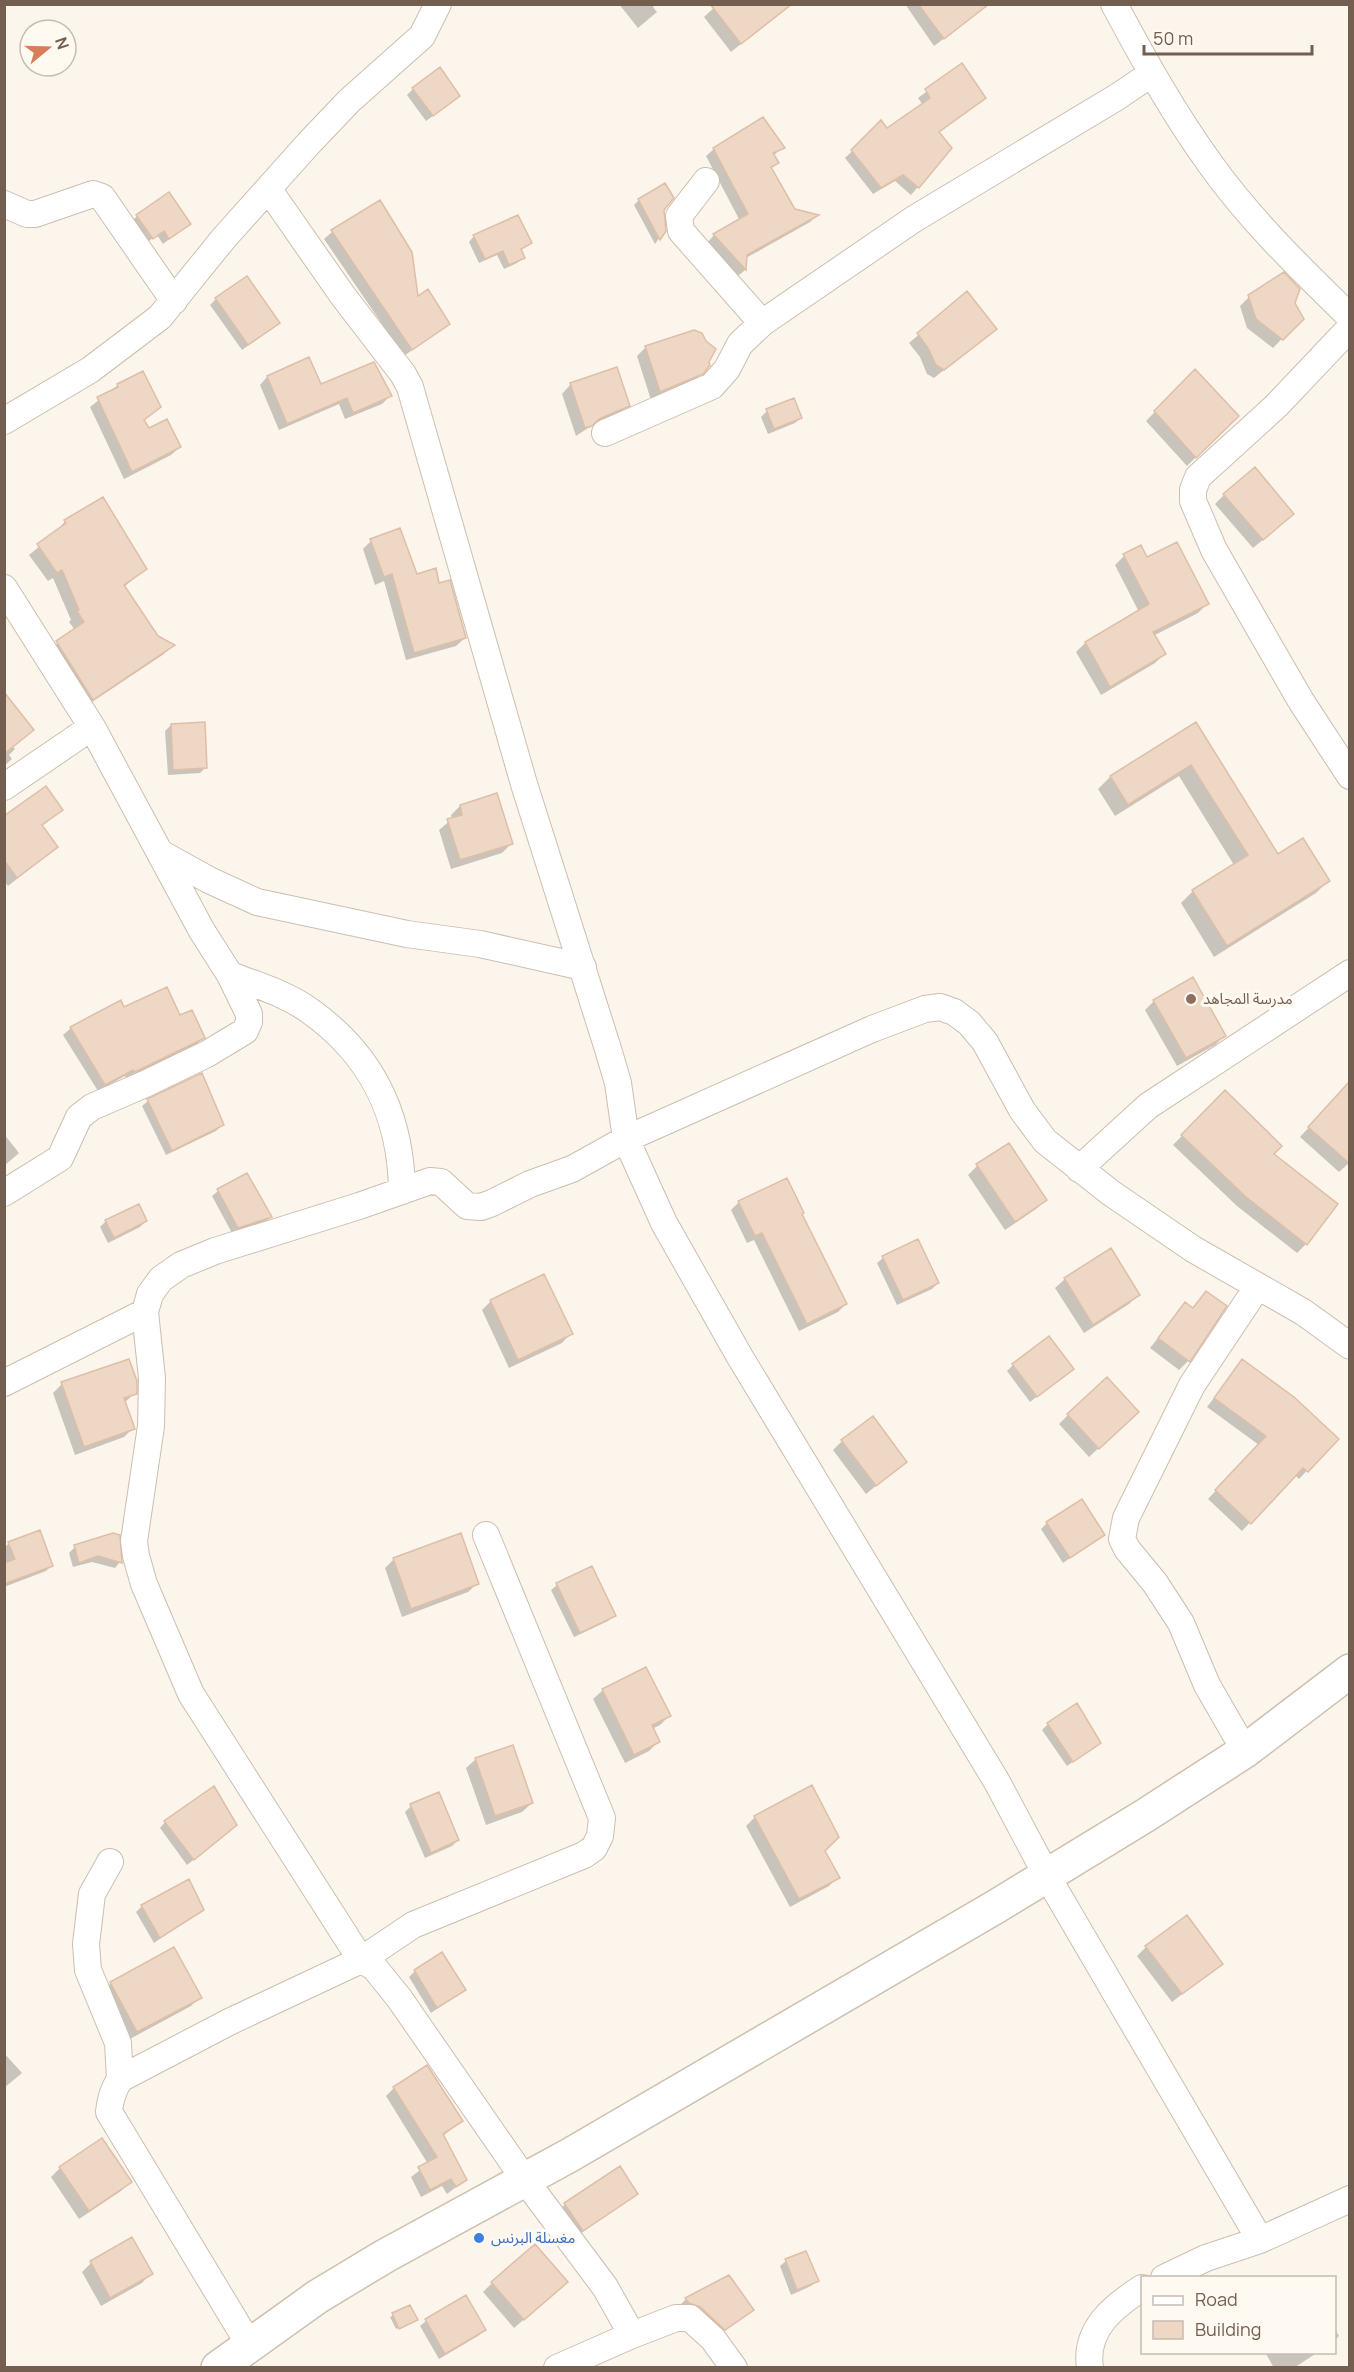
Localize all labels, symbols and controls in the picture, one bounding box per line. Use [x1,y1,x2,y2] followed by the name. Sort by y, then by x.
[18,18,78,78] north arrow
[1144,18,1312,56] scale bar
[1153,26,1193,50] text: 50 m
[50,34,74,52] text: N
[1203,988,1293,1009] place label: مدرسة المجاهد
[1184,992,1198,1006] marker: مدرسة المجاهد
[491,2227,575,2248] place label: مغسلة البرنس
[472,2231,486,2245] marker: مغسلة البرنس
[1141,2276,1336,2354] legend
[1195,2287,1238,2311] text: Road
[1195,2317,1261,2341] text: Building

